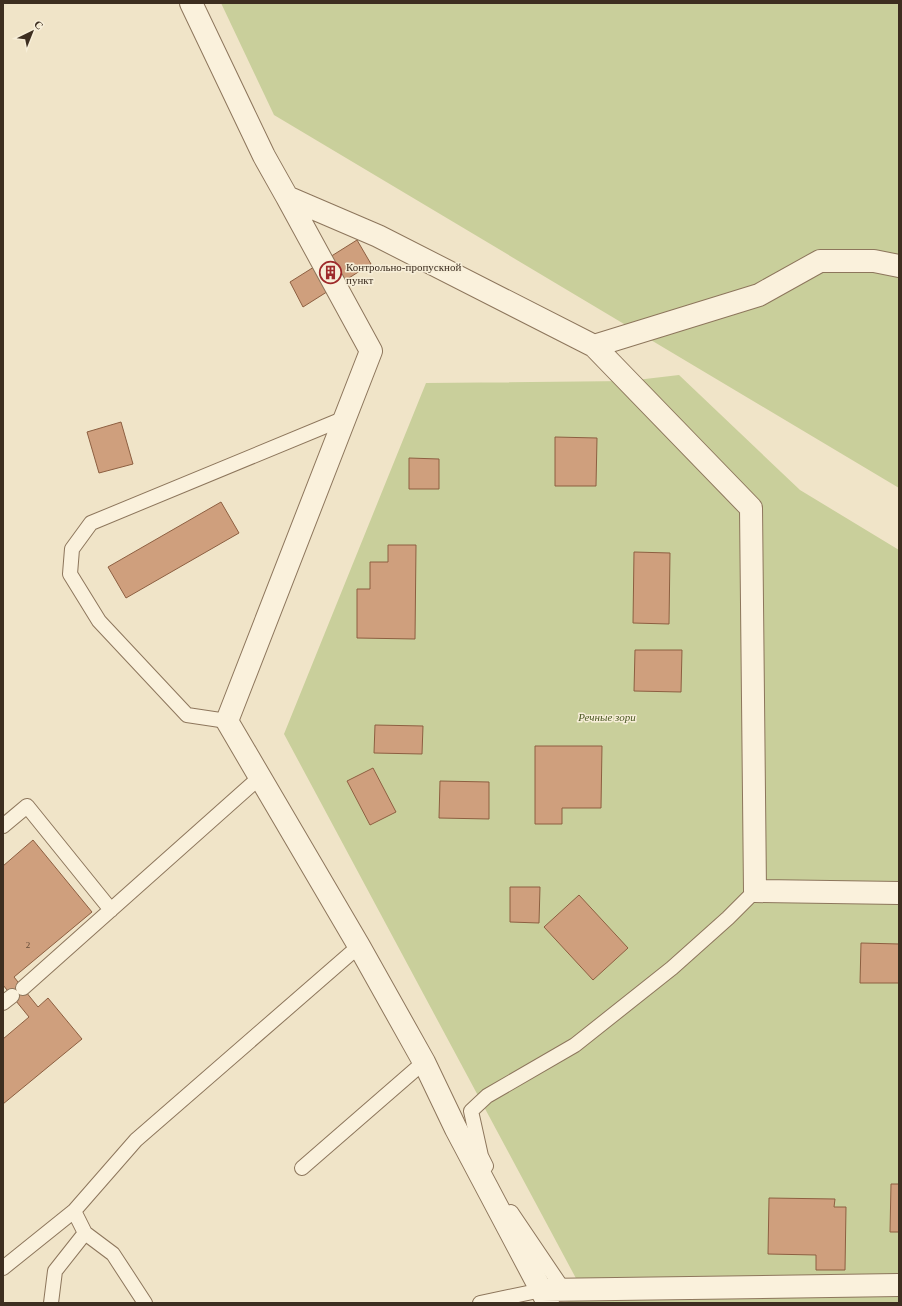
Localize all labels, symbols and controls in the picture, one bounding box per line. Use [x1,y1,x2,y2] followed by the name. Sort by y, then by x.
[12,12,52,52] north arrow
[32,18,46,32] text: С
[317,260,343,286] building icon: Контрольно-пропускной пункт
[346,261,461,286] place label: Контрольно-пропускной пункт
[577,711,636,723] park label: Речные зори
[26,940,30,950] house number: 2

